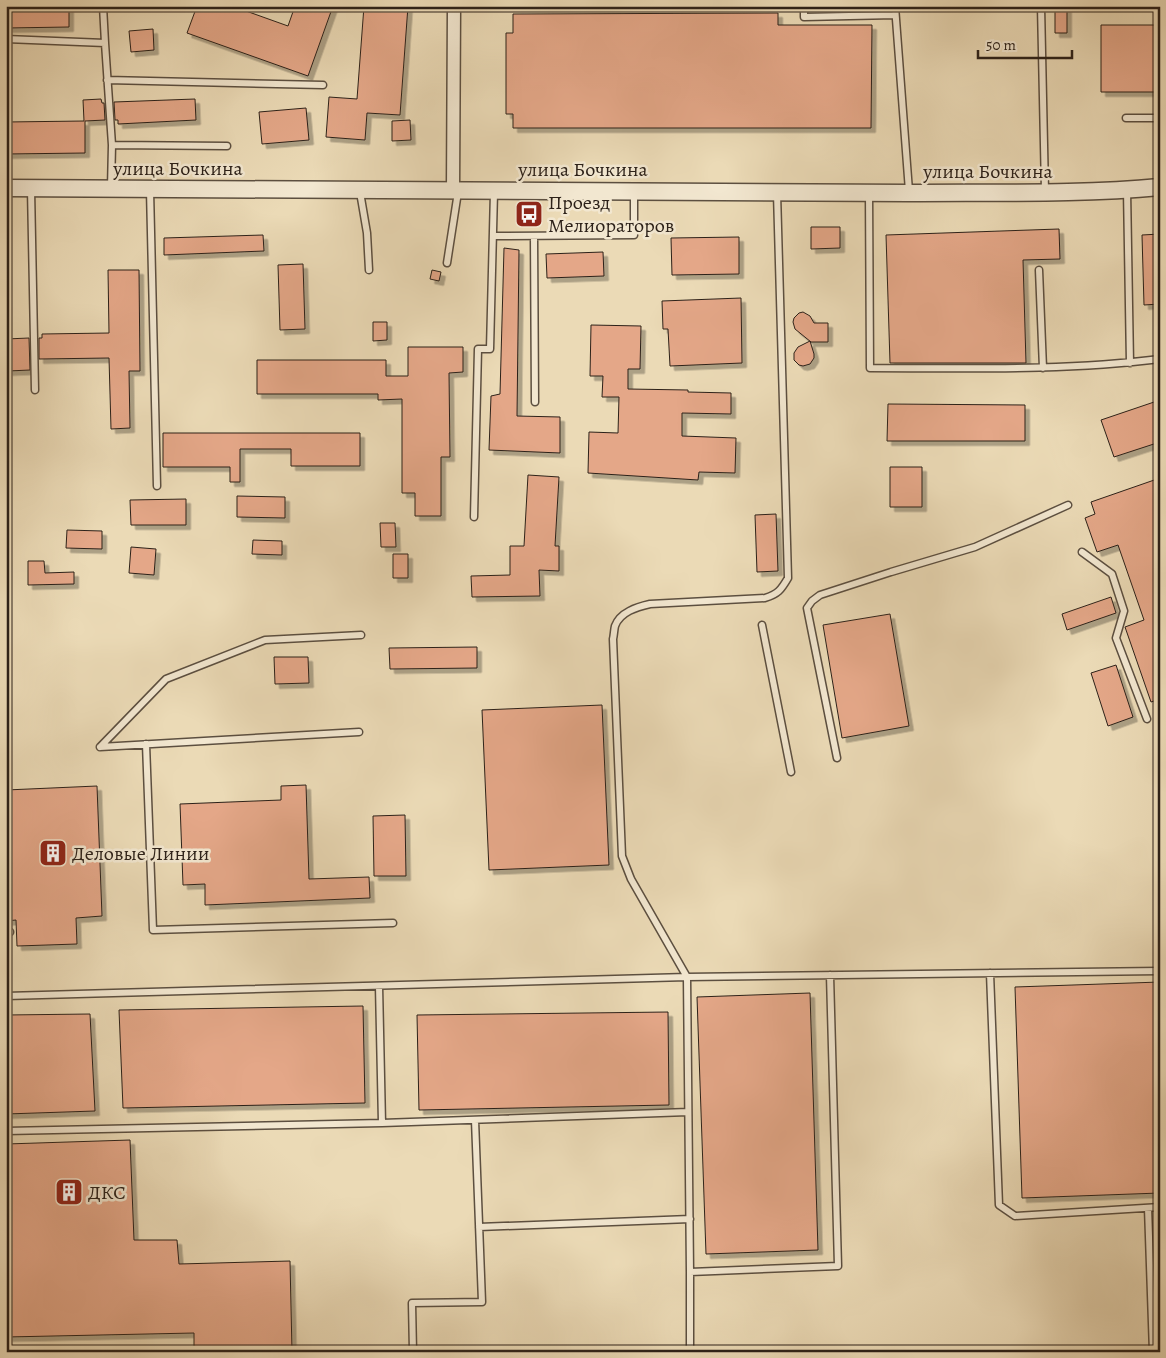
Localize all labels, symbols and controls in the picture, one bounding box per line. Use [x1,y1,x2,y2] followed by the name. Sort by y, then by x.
[978,28,1072,60] scale bar
[986,35,1016,55] text: 50 m
[112,155,244,182] street label: улица Бочкина
[517,156,649,183] street label: улица Бочкина
[922,158,1054,185] street label: улица Бочкина
[548,189,674,239] place label: Проезд Мелиораторов
[514,199,544,229] bus stop icon: Проезд Мелиораторов
[38,838,68,868] building icon: Деловые Линии
[72,840,210,867] place label: Деловые Линии
[54,1177,84,1207] building icon: ДКС
[88,1179,126,1206] place label: ДКС

